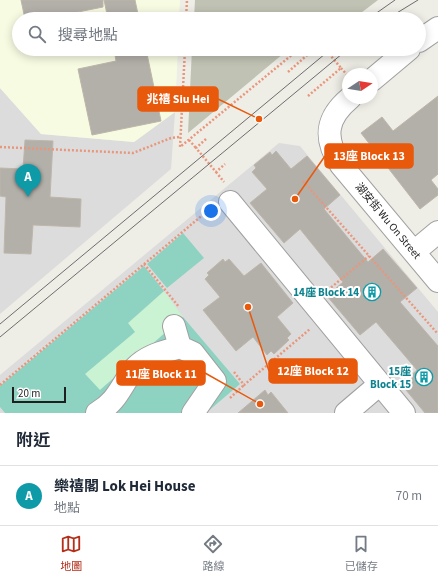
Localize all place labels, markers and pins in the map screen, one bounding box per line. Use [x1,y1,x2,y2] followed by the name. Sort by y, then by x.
[138,87,218,111] callout: 兆禧 Siu Hei
[325,144,413,168] callout: 13座 Block 13
[15,164,41,197] pin: A
[362,282,382,302] building icon: 14座 Block 14
[293,285,359,300] place label: 14座 Block 14
[269,359,357,383] callout: 12座 Block 12
[117,361,205,385] callout: 11座 Block 11
[370,364,411,392] place label: 15座 Block 15
[414,367,434,387] building icon: 15座 Block 15

